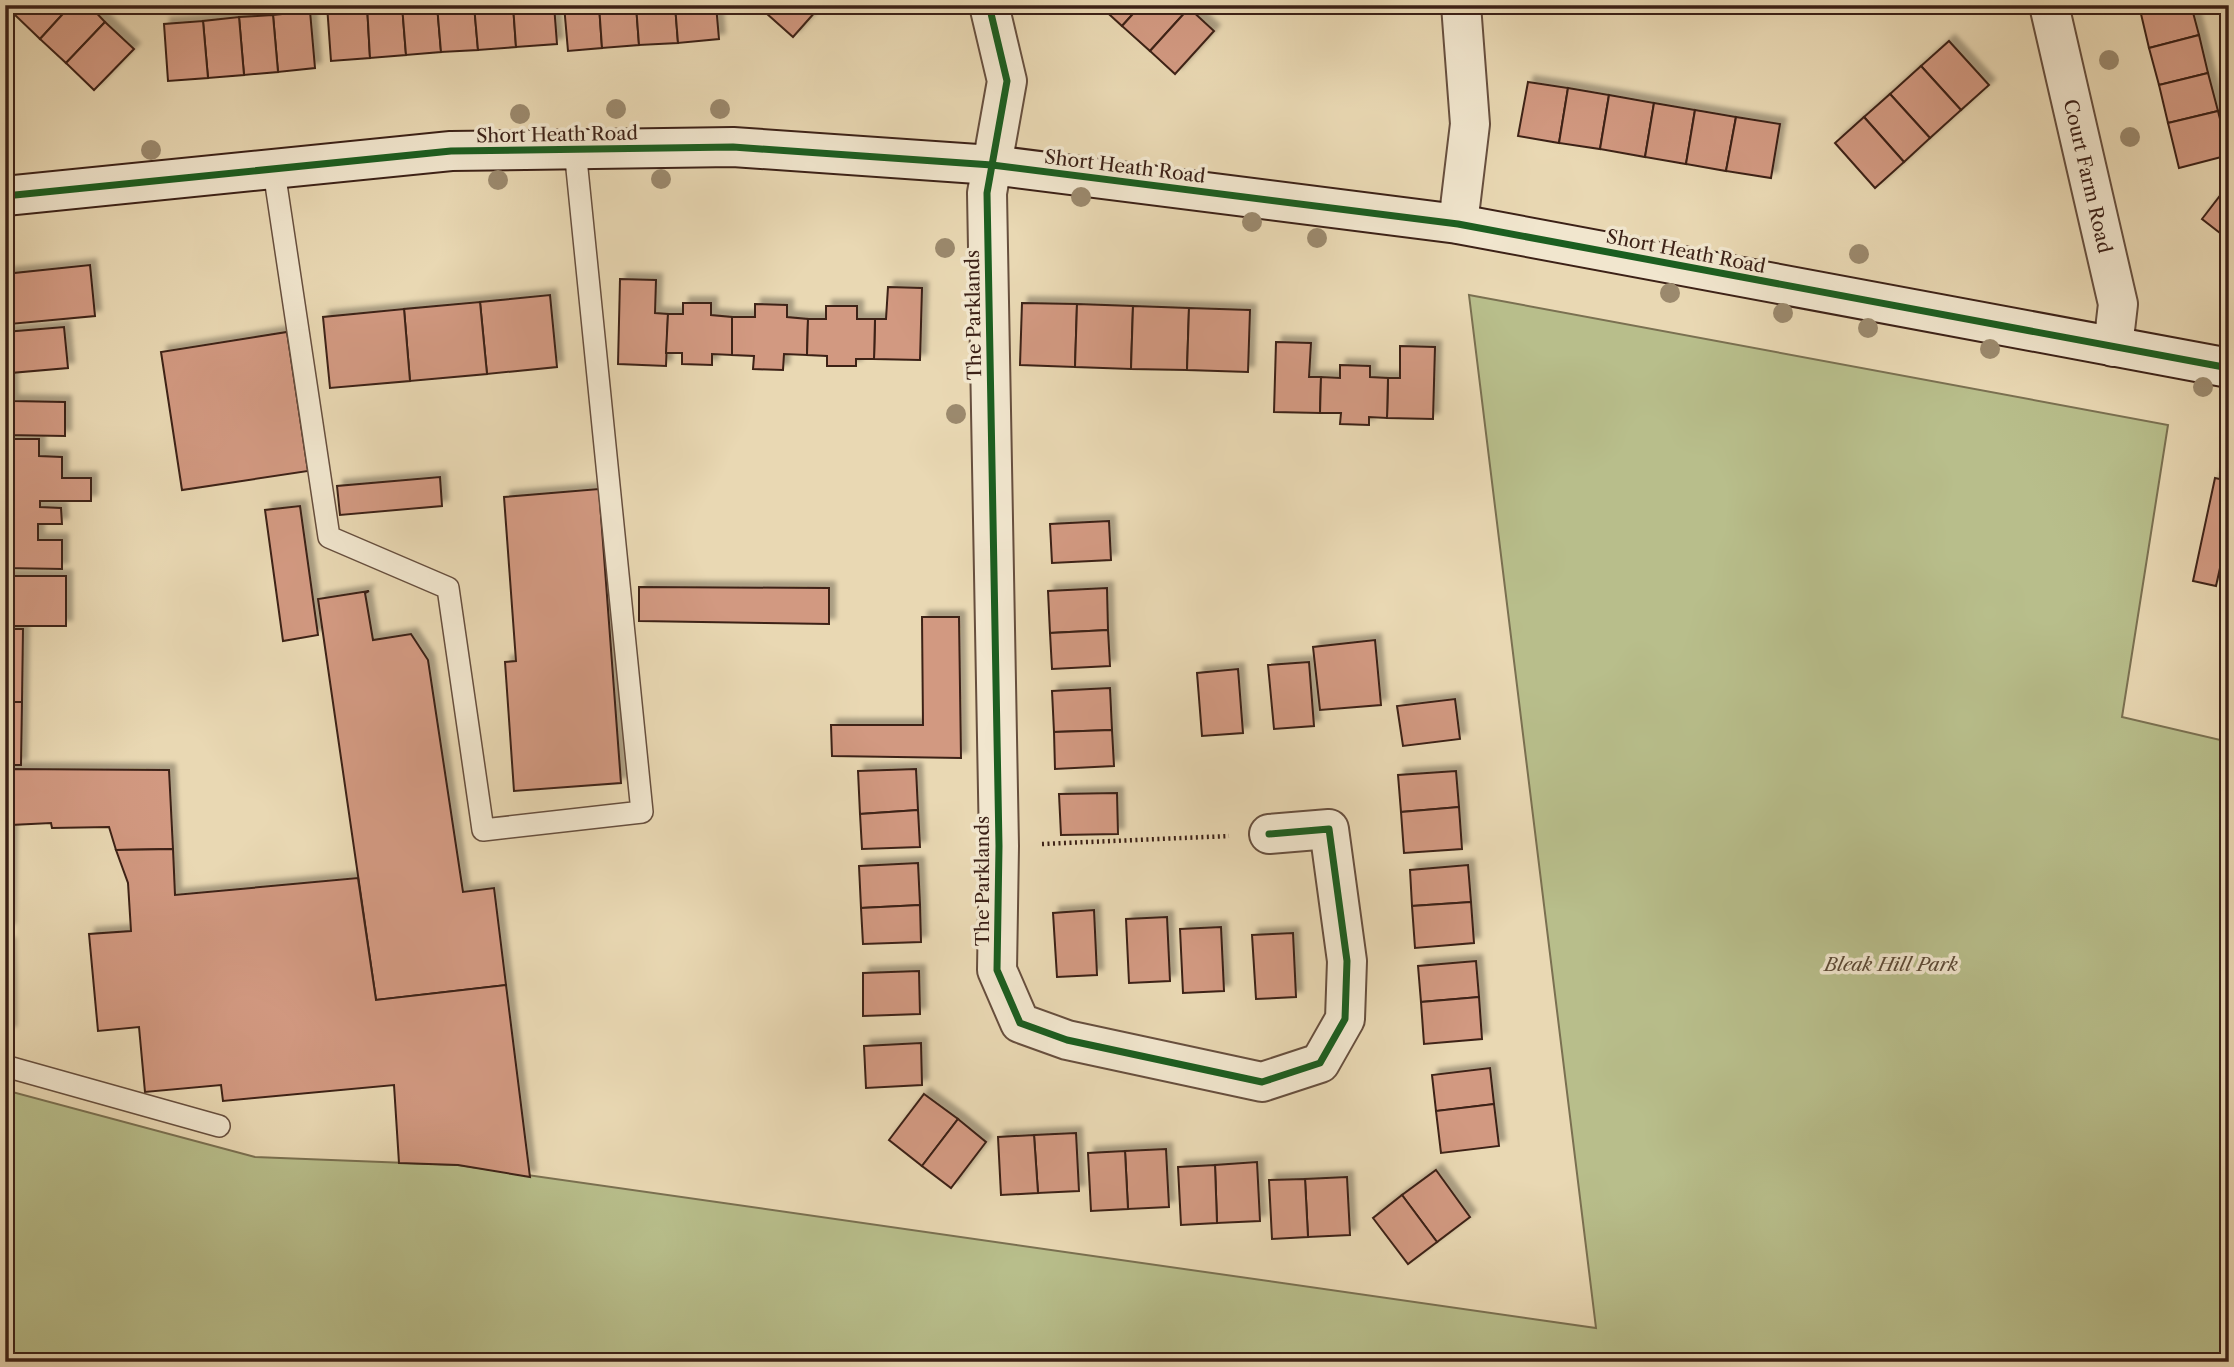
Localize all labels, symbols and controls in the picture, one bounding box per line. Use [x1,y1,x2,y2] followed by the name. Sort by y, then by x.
[2059,97,2116,256] street label: Court Farm Road
[476,122,639,147] street label: Short Heath Road
[1043,145,1207,188] street label: Short Heath Road
[1604,225,1768,278] street label: Short Heath Road
[961,250,986,380] street label: The Parklands
[971,816,994,946] street label: The Parklands
[1822,953,1958,976] park label: Bleak Hill Park

